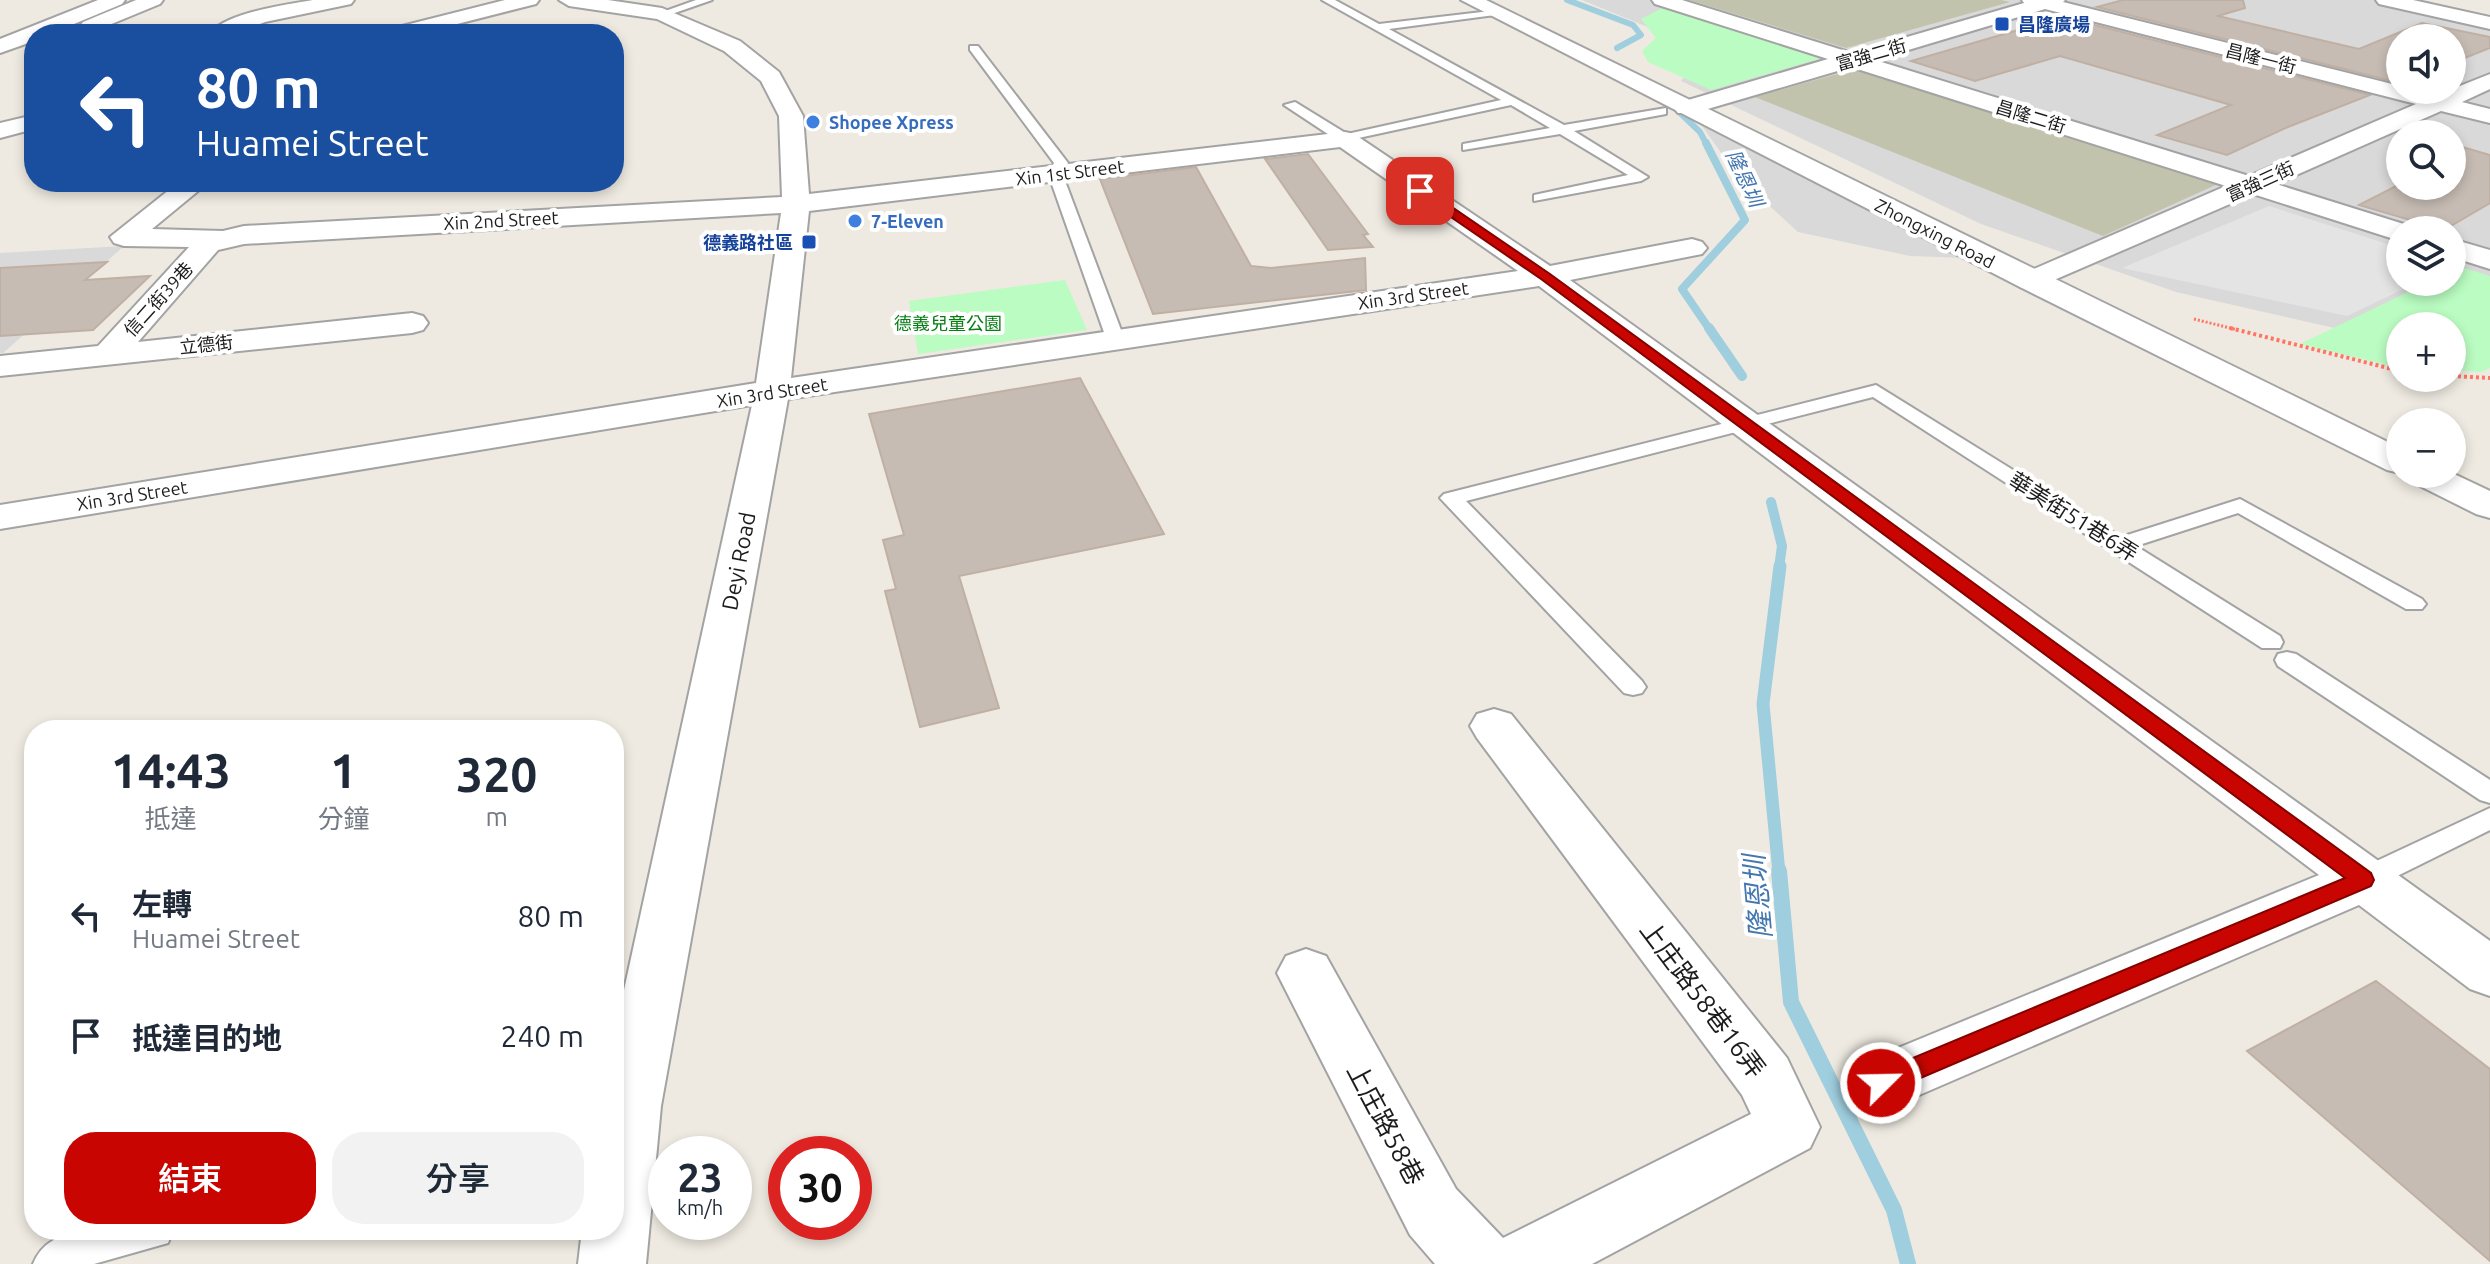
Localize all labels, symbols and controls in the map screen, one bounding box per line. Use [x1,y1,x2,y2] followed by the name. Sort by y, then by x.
[2018,14,2090,34] place label: 昌隆廣場
[1993,15,2011,33] marker: 昌隆廣場
[2386,24,2466,488] map controls
[2386,24,2466,104] button: sound
[1834,34,1908,74] street label: 富強二街
[2224,40,2298,76] street label: 昌隆一街
[64,56,168,160] icon: left
[196,56,321,119] text: 80 m
[1994,96,2068,136] street label: 昌隆二街
[829,112,954,132] place label: Shopee Xpress
[804,113,822,131] marker: Shopee Xpress
[2386,120,2466,200] button: search
[196,122,429,163] text: Huamei Street
[1722,146,1769,213] water label: 隆恩圳
[1015,155,1125,189] street label: Xin 1st Street
[1386,157,1454,225] pin
[2223,157,2297,205] street label: 富強三街
[1398,169,1442,213] icon: arrive
[1872,194,1998,272] street label: Zhongxing Road
[443,207,559,233] street label: Xin 2nd Street
[871,211,944,231] place label: 7-Eleven
[846,212,864,230] marker: 7-Eleven
[2386,216,2466,296] button: layers
[703,232,793,252] place label: 德義路社區
[800,233,818,251] marker: 德義路社區
[120,258,196,340] street label: 信二街39巷
[1356,277,1470,313] street label: Xin 3rd Street
[2386,312,2466,392] button: +
[894,313,1002,333] park label: 德義兒童公園
[178,331,234,357] street label: 立德街
[715,373,829,411] street label: Xin 3rd Street
[2386,408,2466,488] button: −
[2005,466,2143,566] street label: 華美街51巷6弄
[75,476,189,514] street label: Xin 3rd Street
[716,510,760,612] street label: Deyi Road
[111,743,231,797] text: 14:43
[330,743,357,797] text: 1
[456,747,537,801] text: 320
[485,802,508,831] text: m
[145,804,197,833] text: 抵達
[317,804,369,833] text: 分鐘
[1738,850,1776,940] water label: 隆恩圳
[132,887,192,921] text: 左轉
[64,894,108,938] icon: left
[517,899,584,933] text: 80 m
[1635,915,1771,1083] street label: 上庄路58巷16弄
[132,924,300,953] text: Huamei Street
[64,1014,108,1058] icon: arrive
[500,1019,584,1053] text: 240 m
[132,1021,282,1055] text: 抵達目的地
[1839,1041,1923,1125] position arrow
[1342,1058,1430,1190] street label: 上庄路58巷
[64,1132,316,1224] button: 結束
[332,1132,584,1224] button: 分享
[768,1136,872,1240] speed limit sign: 30
[677,1155,723,1200] text: 23
[677,1196,723,1219] text: km/h

